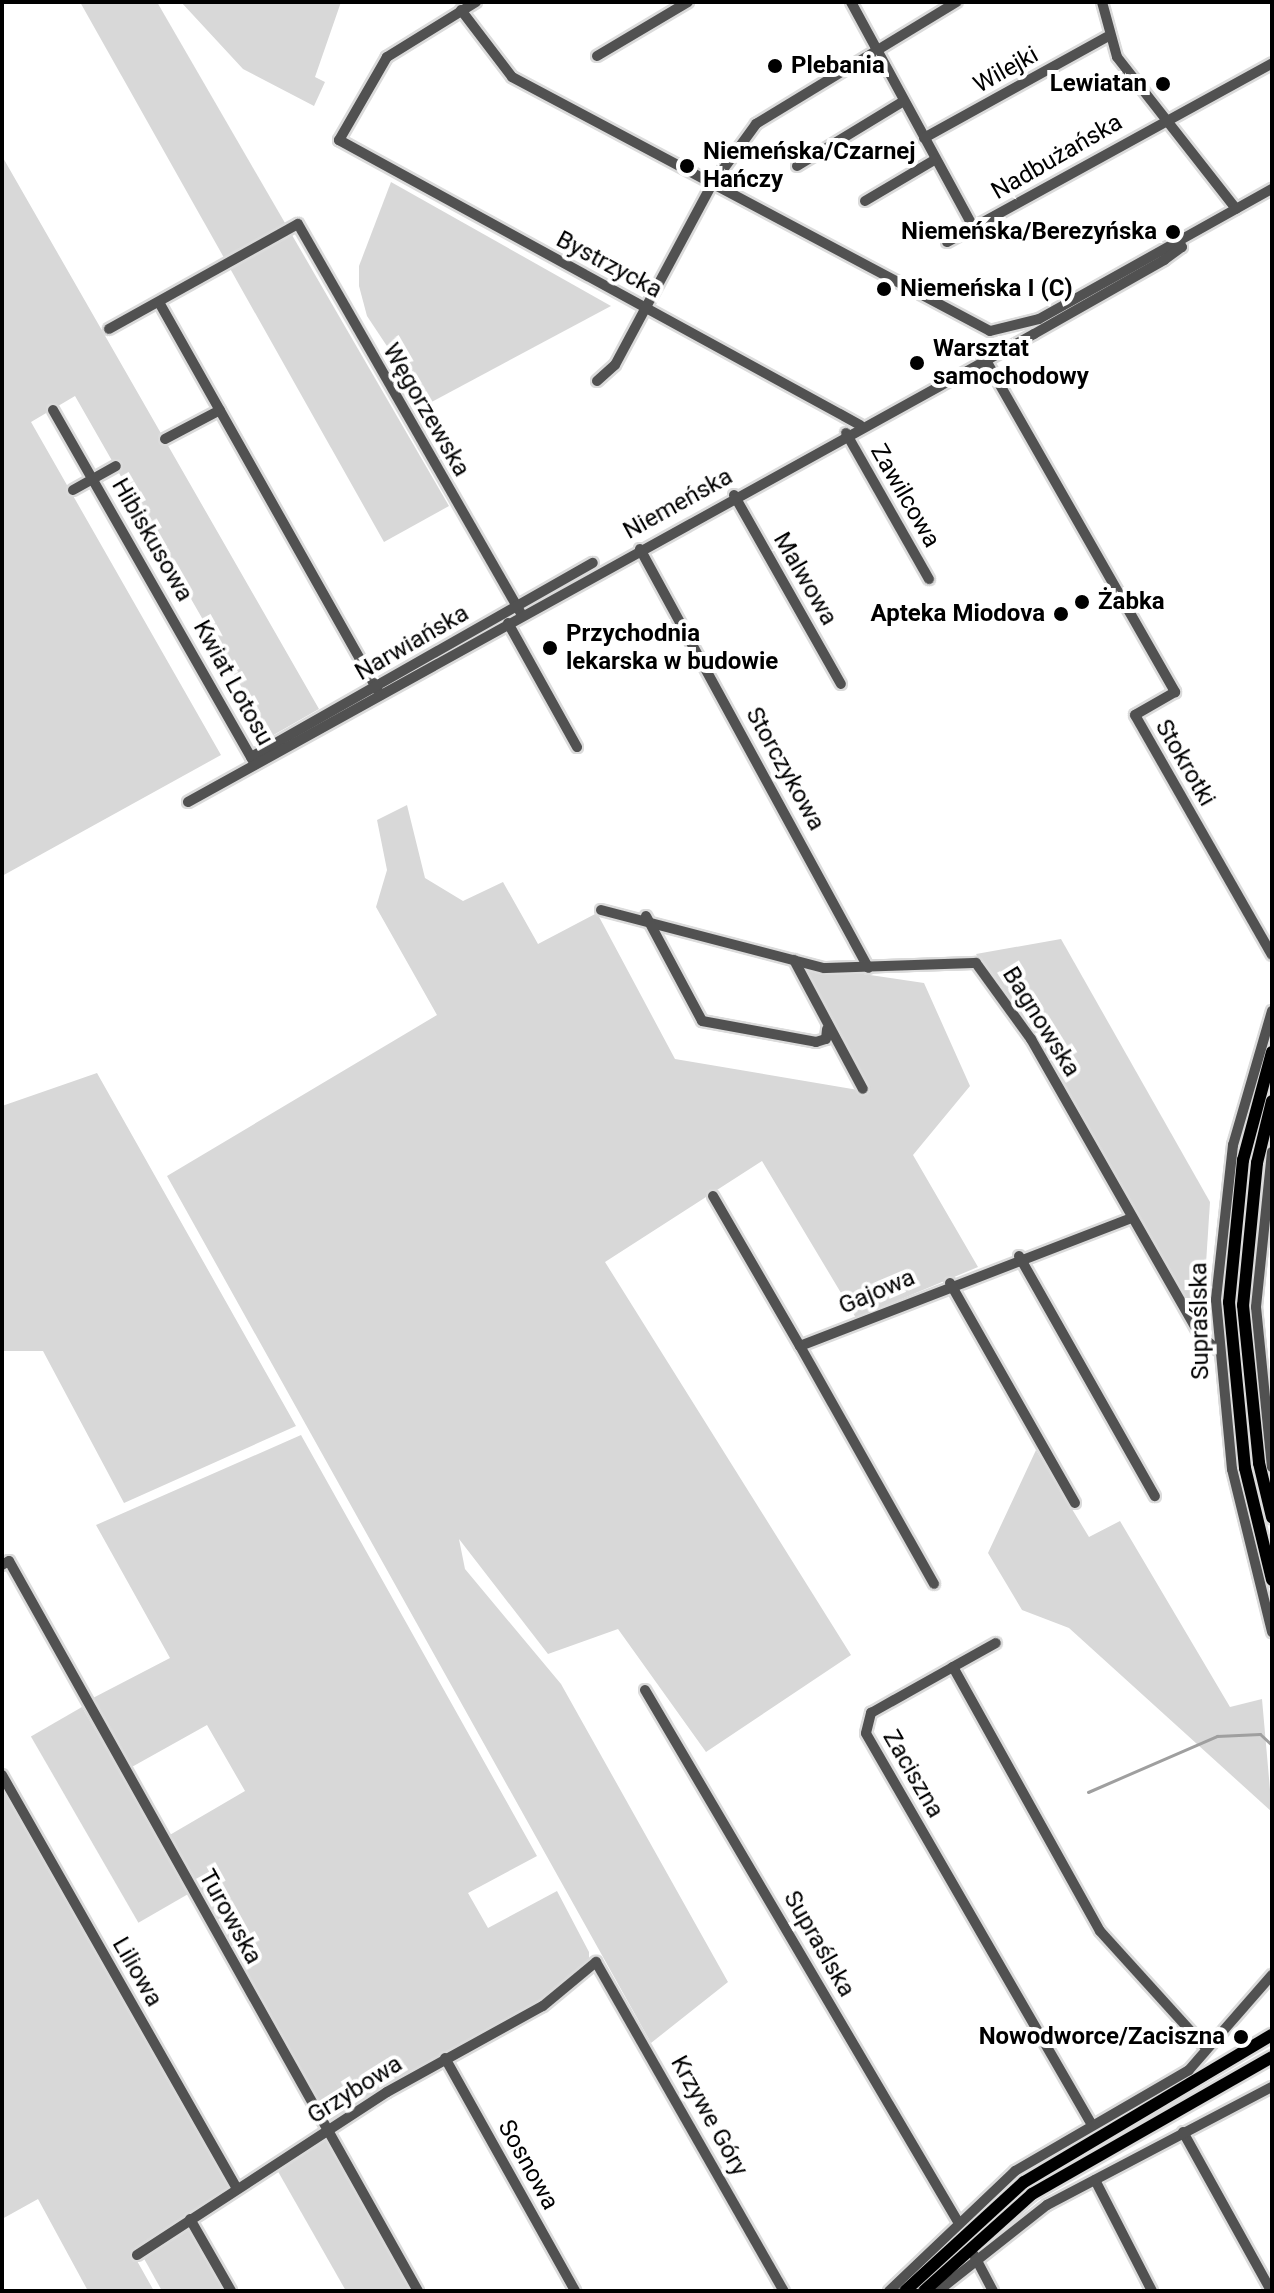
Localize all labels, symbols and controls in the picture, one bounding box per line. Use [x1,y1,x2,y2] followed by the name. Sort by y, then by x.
[969,41,1043,99] street label: Wilejki
[791,52,885,80] place label: Plebania
[766,57,784,75] marker: Plebania
[1050,70,1147,98] place label: Lewiatan
[1154,75,1172,93] marker: Lewiatan
[986,108,1128,206] street label: Nadbużańska
[703,138,916,194] place label: Niemeńska/Czarnej Hańczy
[678,157,696,175] marker: Niemeńska/Czarnej Hańczy
[901,218,1157,246] place label: Niemeńska/Berezyńska
[1164,223,1182,241] marker: Niemeńska/Berezyńska
[551,225,667,305] street label: Bystrzycka
[900,275,1073,303] place label: Niemeńska I (C)
[875,280,893,298] marker: Niemeńska I (C)
[933,335,1089,391] place label: Warsztat samochodowy
[376,338,476,482] street label: Węgorzewska
[908,354,926,372] marker: Warsztat samochodowy
[864,439,946,553] street label: Zawilcowa
[618,462,738,546] street label: Niemeńska
[105,473,199,607] street label: Hibiskusowa
[767,527,843,631] street label: Malwowa
[1098,588,1165,616] place label: Żabka
[1073,593,1091,611] marker: Żabka
[350,599,474,687] street label: Narwiańska
[870,600,1045,628] place label: Apteka Miodova
[1052,605,1070,623] marker: Apteka Miodova
[187,615,279,751] street label: Kwiat Lotosu
[566,620,778,676] place label: Przychodnia lekarska w budowie
[541,639,559,657] marker: Przychodnia lekarska w budowie
[739,702,831,836] street label: Storczykowa
[1149,715,1221,811] street label: Stokrotki
[996,962,1086,1082] street label: Bagnowska
[1185,1262,1215,1380] street label: Supraślska
[835,1263,919,1321] street label: Gajowa
[876,1725,950,1823] street label: Zaciszna
[192,1865,268,1969] street label: Turowska
[777,1886,861,2002] street label: Supraślska
[106,1932,168,2012] street label: Liliowa
[979,2023,1225,2051] place label: Nowodworce/Zaciszna
[1232,2028,1250,2046] marker: Nowodworce/Zaciszna
[302,2050,408,2130] street label: Grzybowa
[664,2051,754,2181] street label: Krzywe Góry
[492,2115,564,2215] street label: Sosnowa

